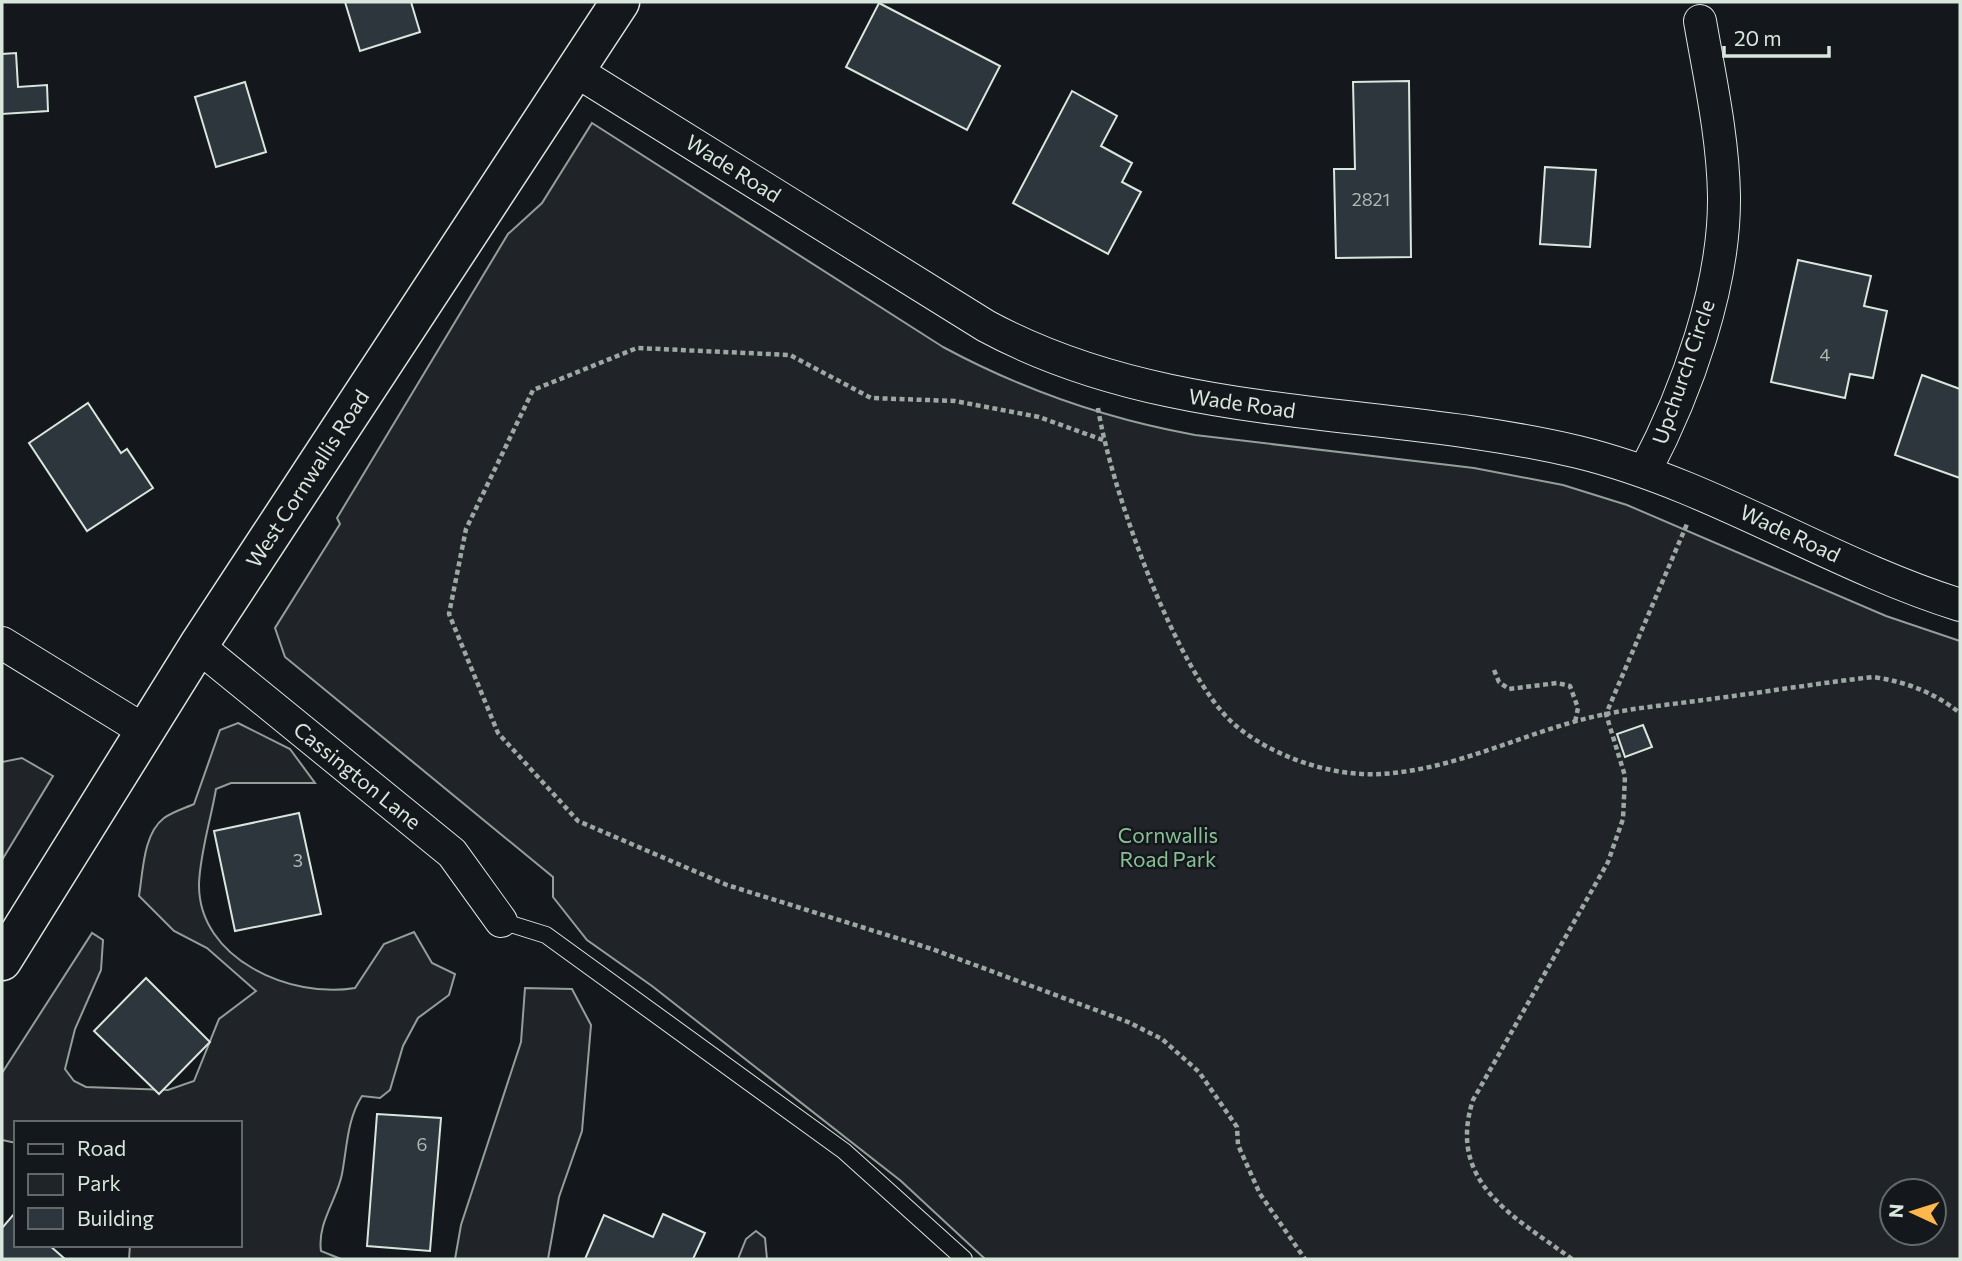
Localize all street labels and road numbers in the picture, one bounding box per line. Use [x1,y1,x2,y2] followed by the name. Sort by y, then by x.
[682,129,786,207] street label: Wade Road
[1646,296,1719,447] street label: Upchurch Circle
[1187,383,1297,422] street label: Wade Road
[240,385,373,572] street label: West Cornwallis Road
[1737,499,1845,567] street label: Wade Road
[289,716,427,834] street label: Cassington Lane

